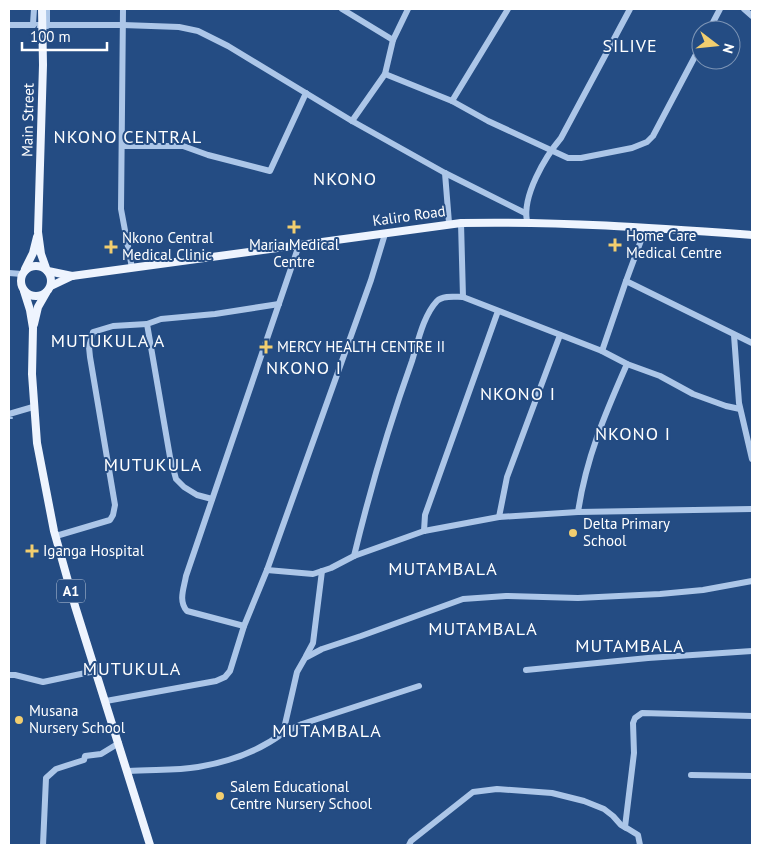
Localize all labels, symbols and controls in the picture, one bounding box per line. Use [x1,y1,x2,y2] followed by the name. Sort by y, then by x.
[22,20,108,52] scale bar
[691,20,741,70] north arrow
[30,27,71,46] text: 100 m
[602,34,658,57] district label: SILIVE
[719,42,738,55] text: N
[17,83,38,157] street label: Main Street
[54,125,202,148] district label: NKONO CENTRAL
[313,167,377,190] district label: NKONO
[371,201,447,230] street label: Kaliro Road
[287,220,301,234] marker: Maria Medical Centre
[626,226,722,262] place label: Home Care Medical Centre
[122,228,214,264] place label: Nkono Central Medical Clinic
[249,235,340,271] place label: Maria Medical Centre
[608,238,622,252] marker: Home Care Medical Centre
[104,240,118,254] marker: Nkono Central Medical Clinic
[51,329,165,352] district label: MUTUKULA A
[277,337,445,356] place label: MERCY HEALTH CENTRE II
[259,340,273,354] marker: MERCY HEALTH CENTRE II
[266,356,342,379] district label: NKONO I
[480,382,556,405] district label: NKONO I
[595,422,671,445] district label: NKONO I
[104,453,202,476] district label: MUTUKULA
[583,514,670,550] place label: Delta Primary School
[567,527,579,539] marker: Delta Primary School
[43,541,145,560] place label: Iganga Hospital
[25,544,39,558] marker: Iganga Hospital
[388,557,498,580] district label: MUTAMBALA
[57,580,85,602] road number: A1
[428,617,538,640] district label: MUTAMBALA
[575,634,685,657] district label: MUTAMBALA
[83,657,181,680] district label: MUTUKULA
[29,701,126,737] place label: Musana Nursery School
[13,714,25,726] marker: Musana Nursery School
[272,719,382,742] district label: MUTAMBALA
[230,777,372,813] place label: Salem Educational Centre Nursery School
[214,790,226,802] marker: Salem Educational Centre Nursery School

